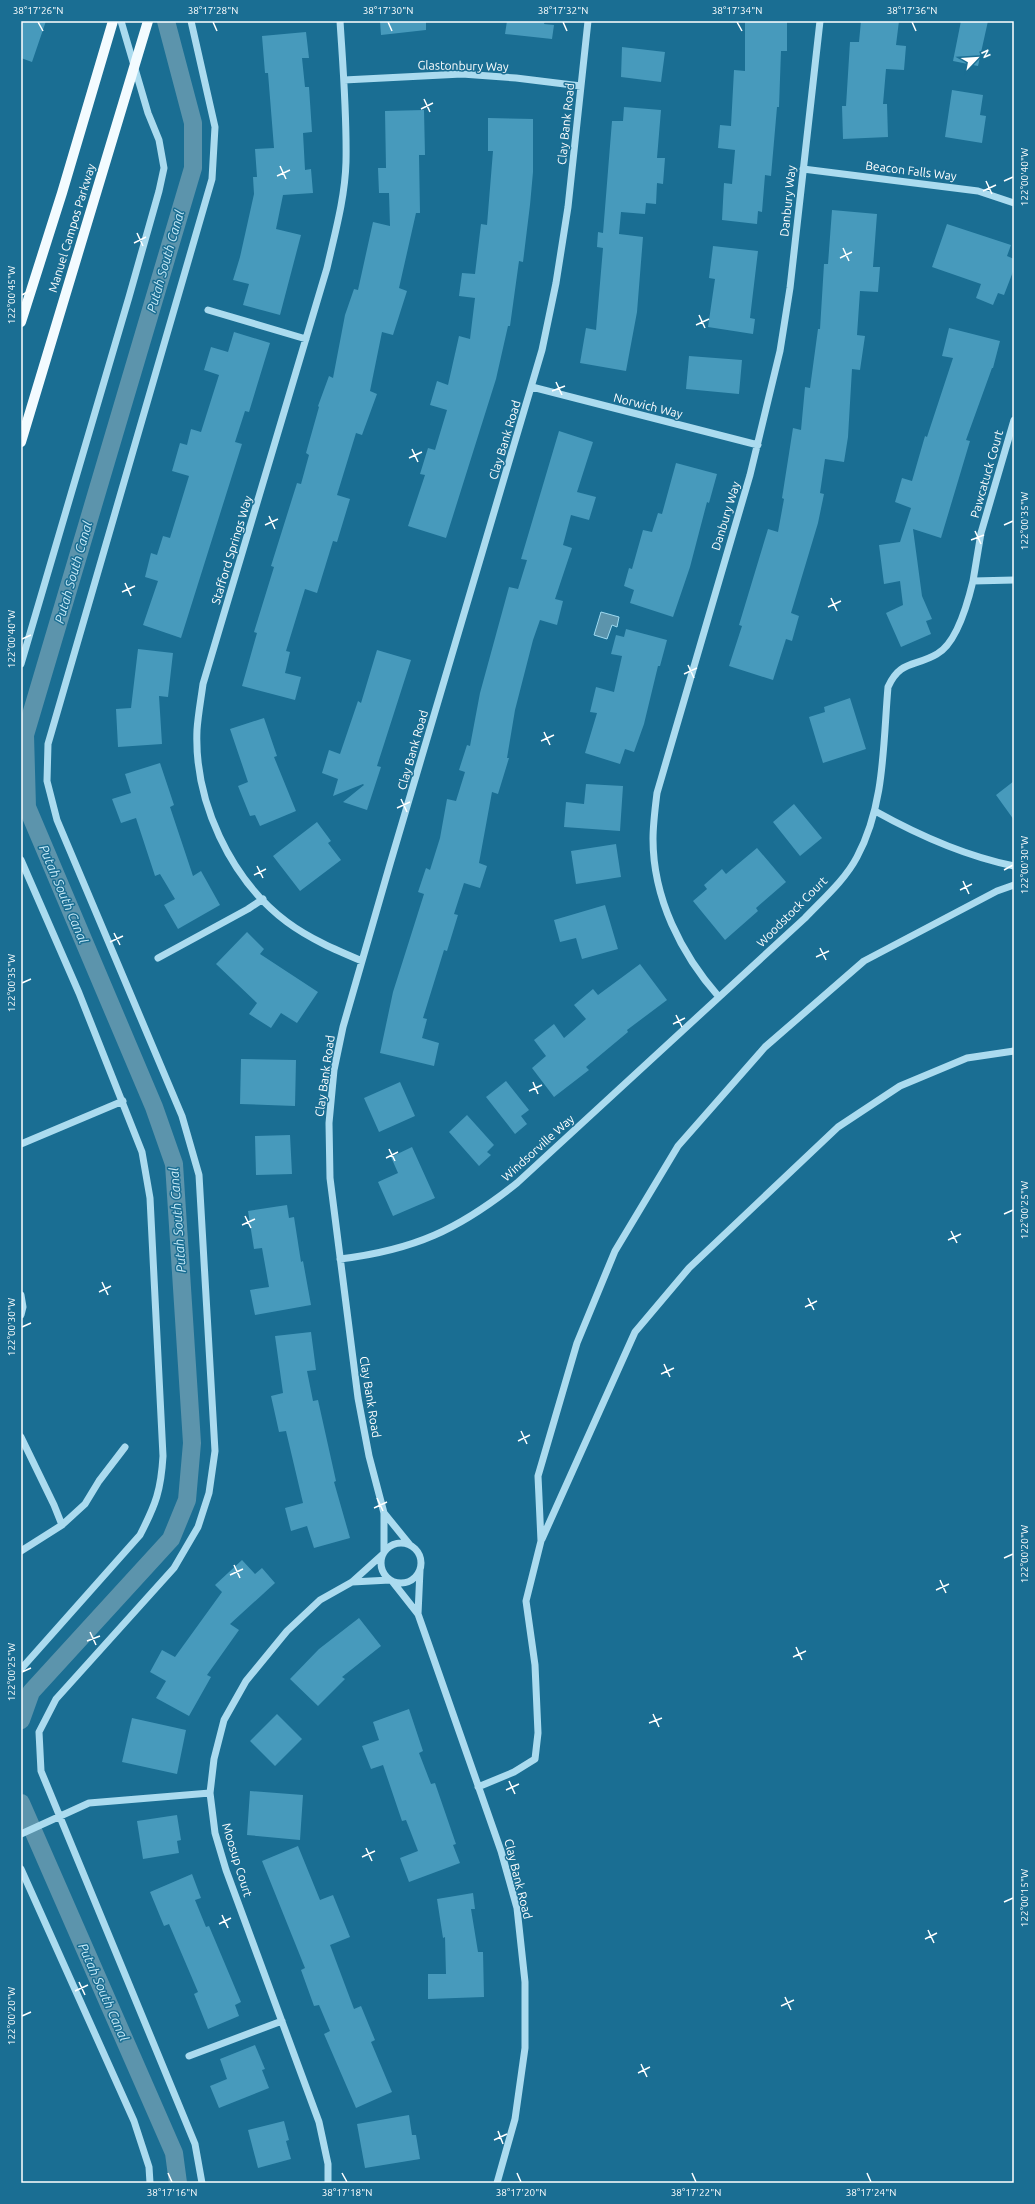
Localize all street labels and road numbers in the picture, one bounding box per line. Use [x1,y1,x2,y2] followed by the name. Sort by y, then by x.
[417,58,509,73] street label: Glastonbury Way
[555,82,576,166] street label: Clay Bank Road
[865,158,958,183] street label: Beacon Falls Way
[46,162,97,294] street label: Manuel Campos Parkway
[777,164,798,237] street label: Danbury Way
[612,391,684,420] street label: Norwich Way
[486,399,523,481] street label: Clay Bank Road
[968,428,1005,519] street label: Pawcatuck Court
[709,480,742,552] street label: Danbury Way
[209,494,254,606] street label: Stafford Springs Way
[395,709,430,791] street label: Clay Bank Road
[754,874,830,949] street label: Woodstock Court
[312,1034,337,1118] street label: Clay Bank Road
[499,1112,577,1183] street label: Windsorville Way
[358,1355,383,1439] street label: Clay Bank Road
[220,1821,255,1899] street label: Moosup Court
[502,1837,535,1920] street label: Clay Bank Road

